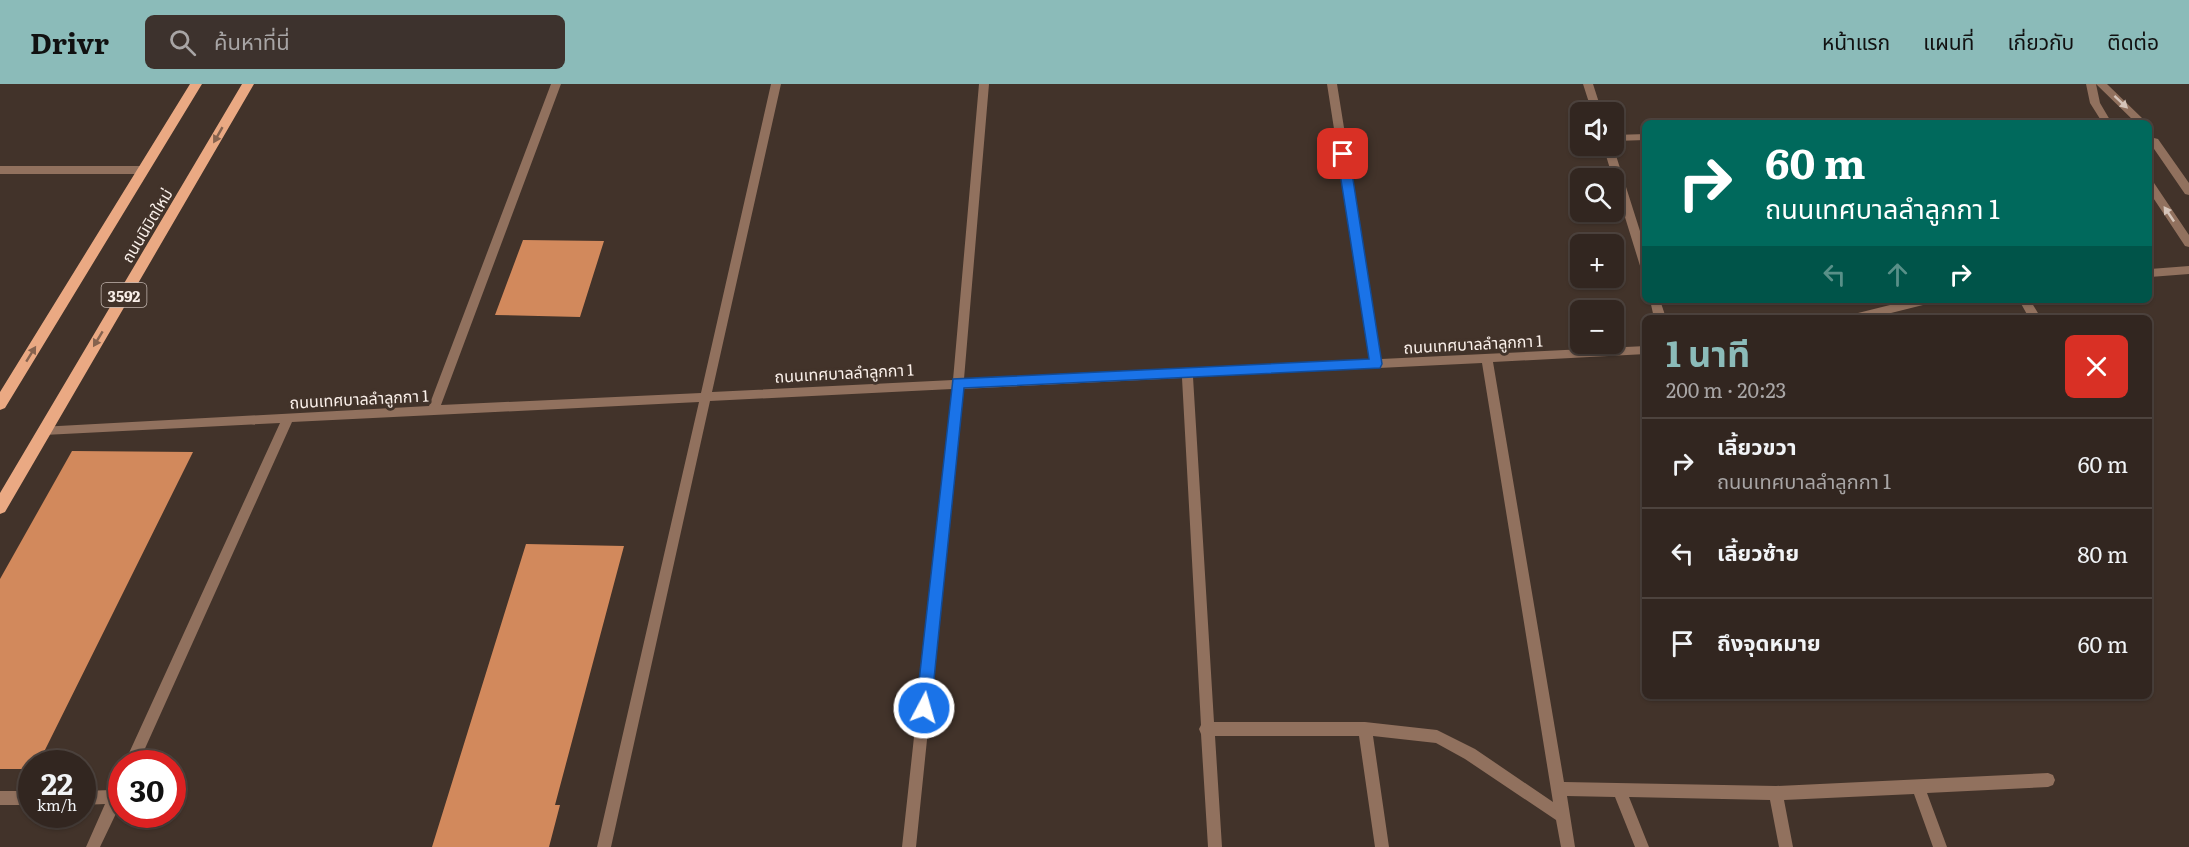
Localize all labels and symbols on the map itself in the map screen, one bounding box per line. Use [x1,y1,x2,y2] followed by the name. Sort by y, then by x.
[2114,95,2129,109] one-way arrow
[213,126,223,143] one-way arrow
[1317,128,1368,179] pin
[114,183,178,267] street label: ถนนนิมิตใหม่
[2163,207,2175,223] one-way arrow
[102,283,146,307] road number: 3592
[1403,327,1544,359] street label: ถนนเทศบาลลำลูกกา 1
[93,331,103,348] one-way arrow
[25,346,36,362] one-way arrow
[774,356,915,388] street label: ถนนเทศบาลลำลูกกา 1
[289,382,430,414] street label: ถนนเทศบาลลำลูกกา 1
[892,676,956,740] position arrow
[108,750,186,828] speed limit sign: 30

